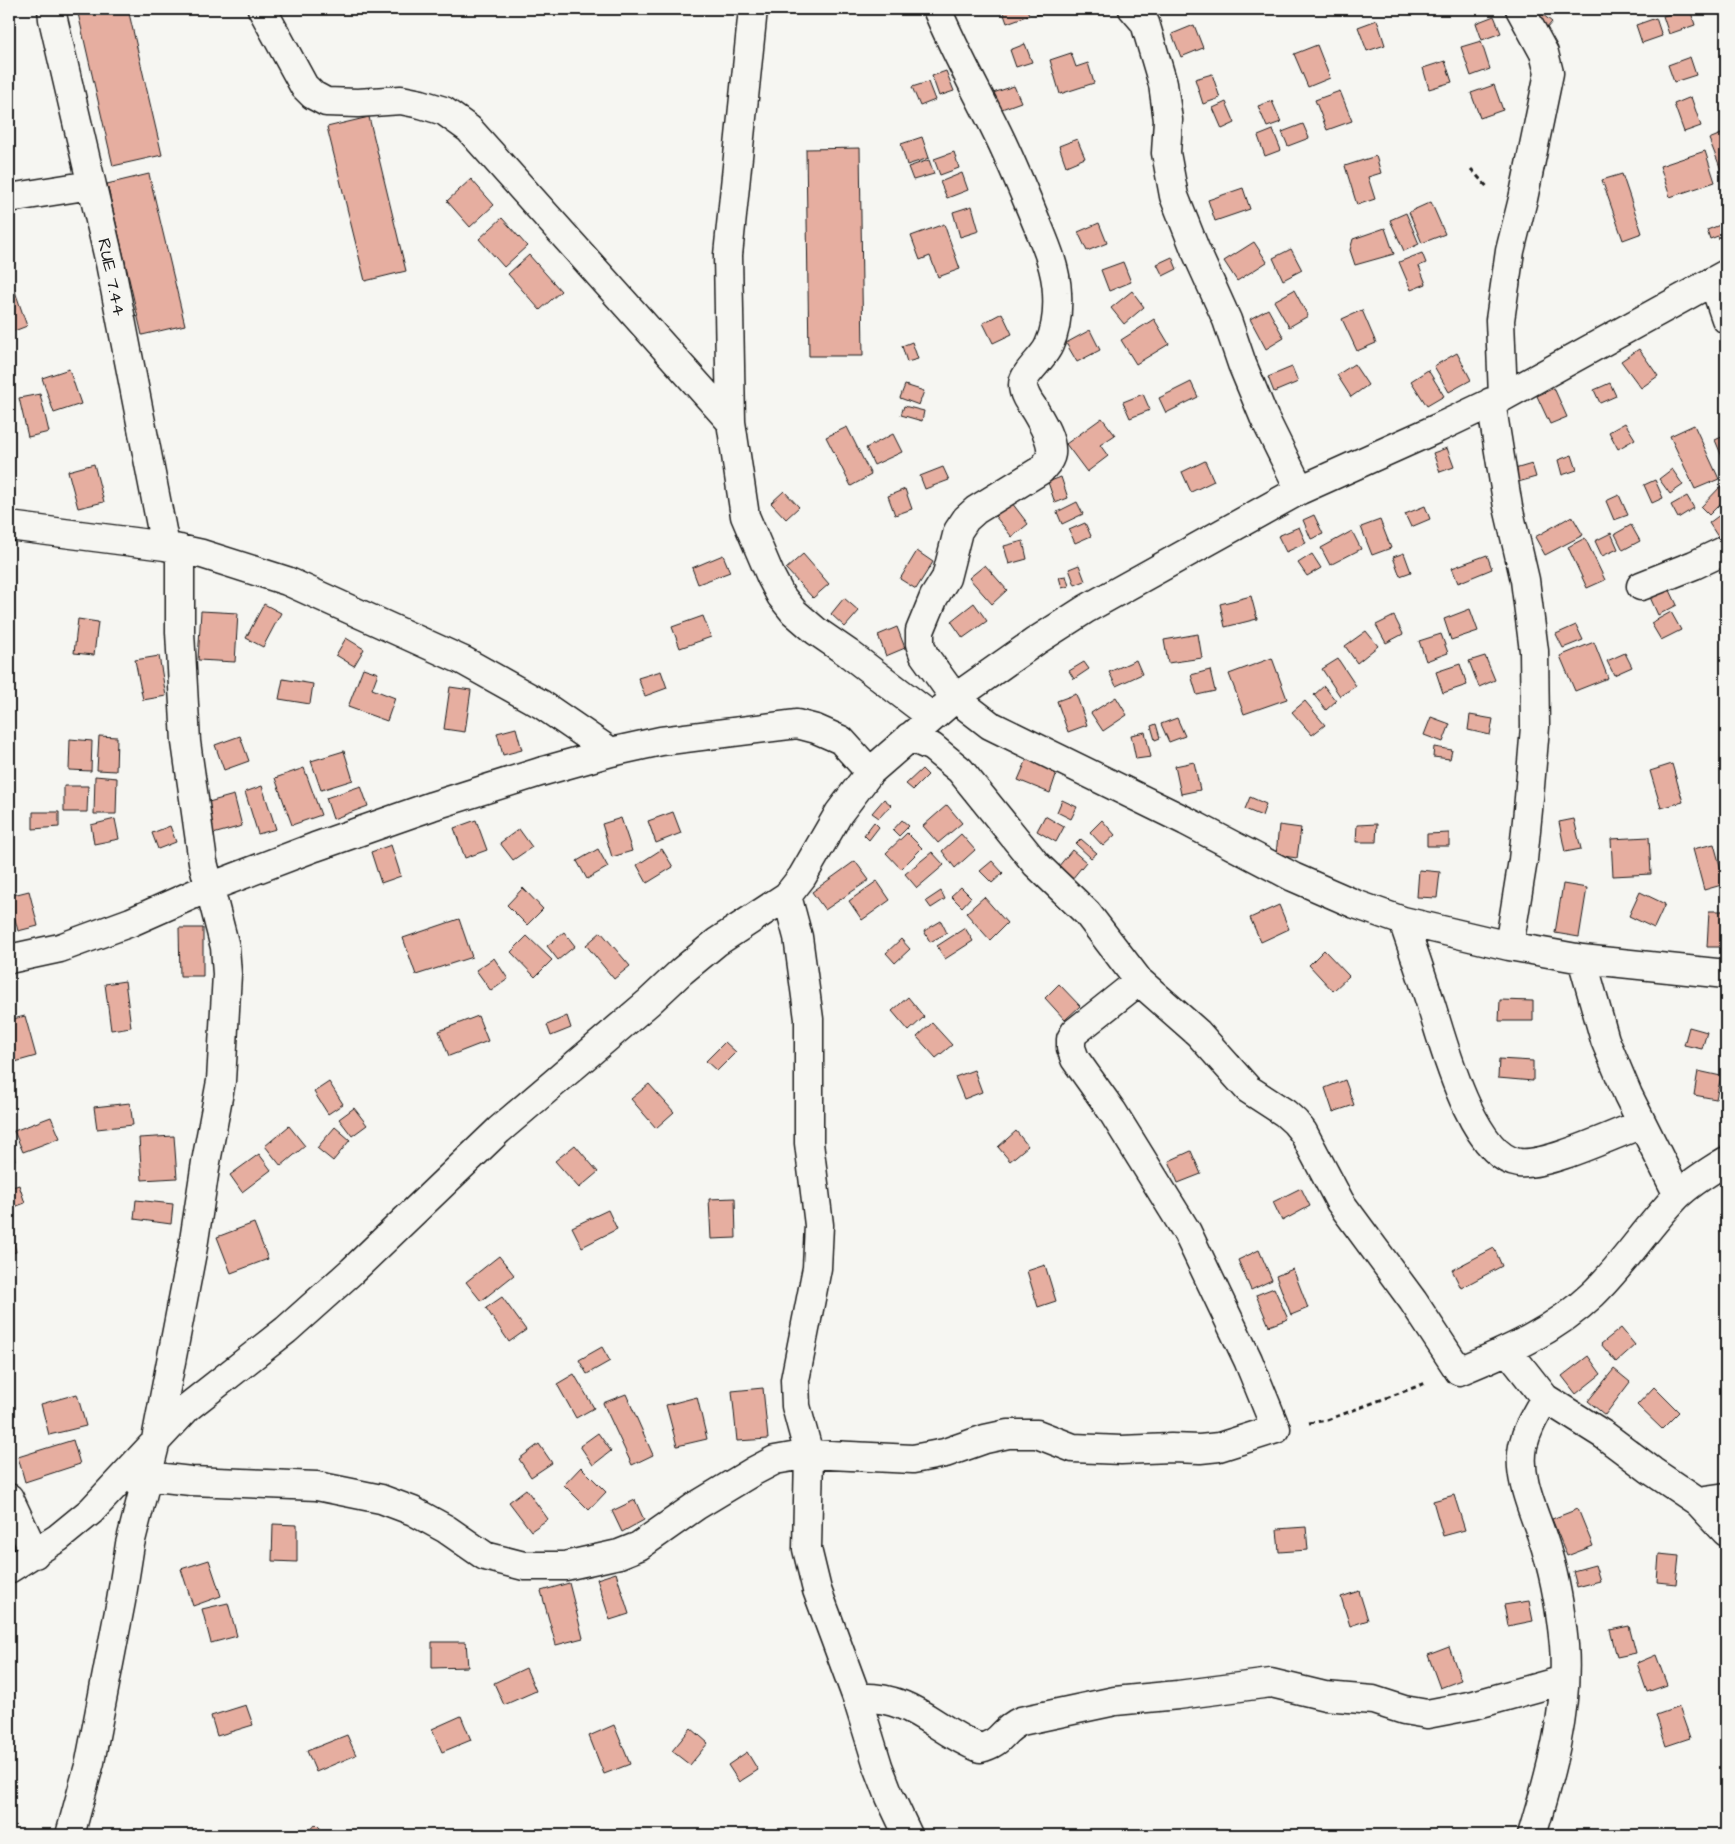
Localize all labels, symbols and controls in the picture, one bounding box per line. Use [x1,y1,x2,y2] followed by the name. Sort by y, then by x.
[91,236,132,318] street label: RUE 7.44

